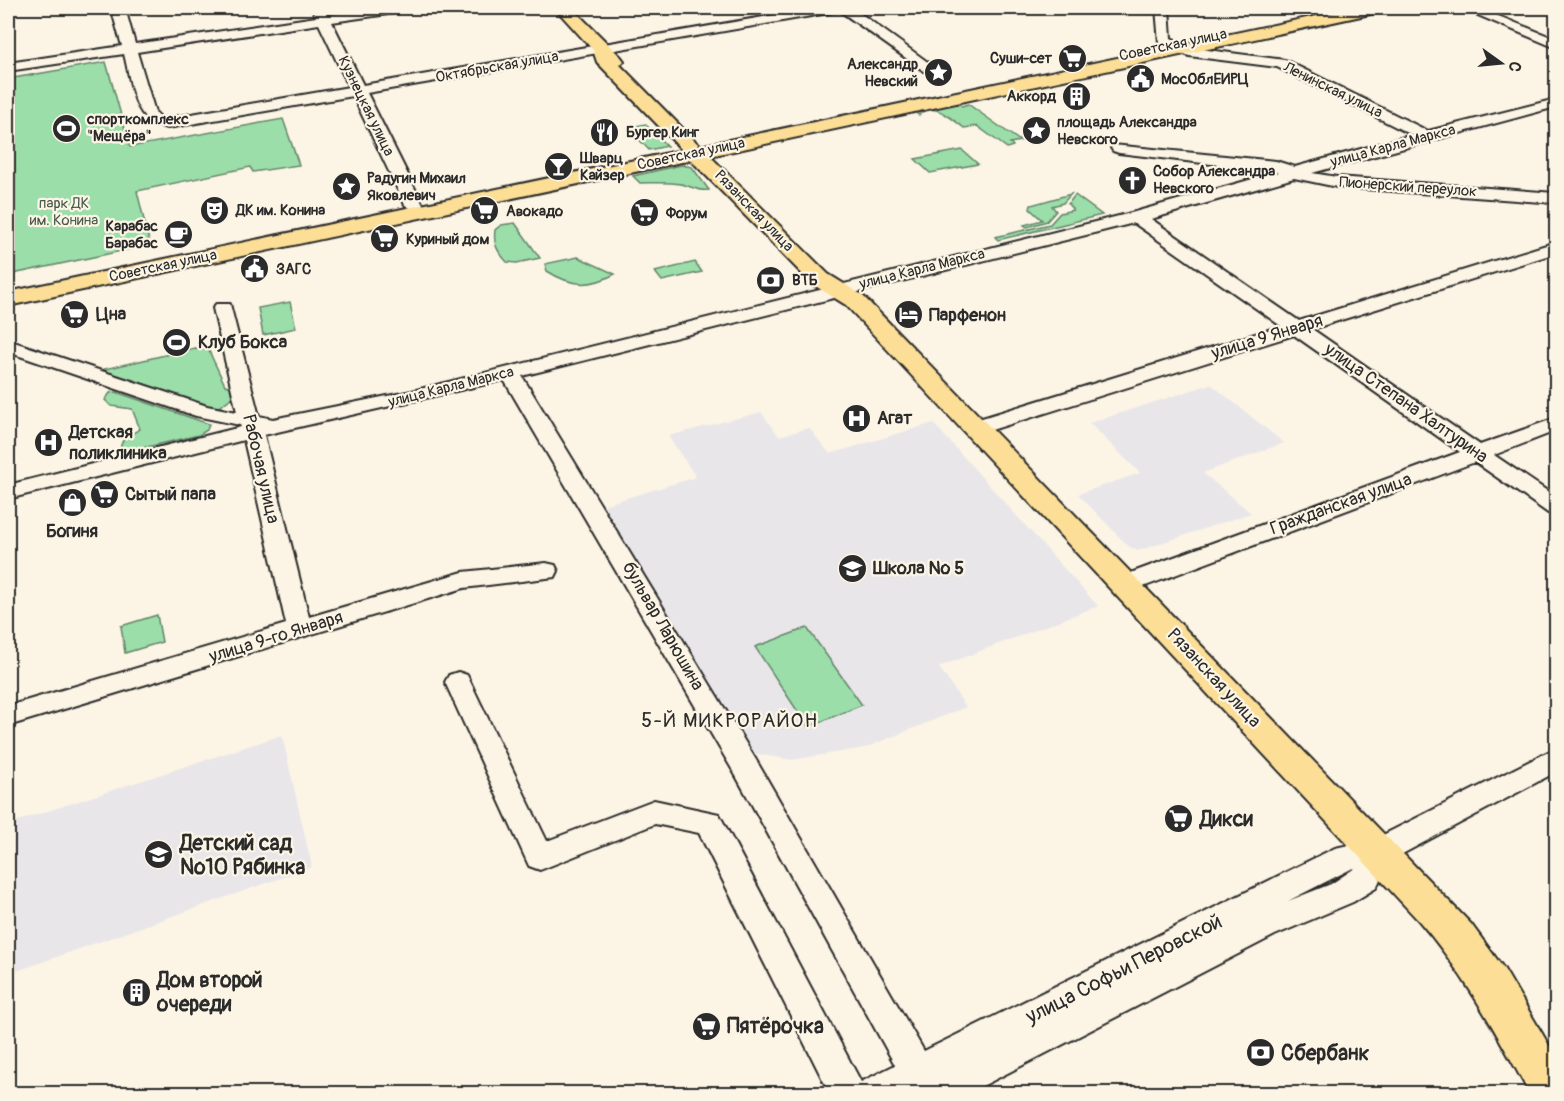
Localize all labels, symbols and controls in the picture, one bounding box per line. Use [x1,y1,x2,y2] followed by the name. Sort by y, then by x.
[1117,24,1229,66] street label: Советская улица
[1471,33,1531,93] north arrow
[1057,42,1089,74] supermarket icon: Суши-сет
[434,47,560,87] street label: Октябрьская улица
[990,49,1052,68] place label: Суши-сет
[334,53,398,159] street label: Кузнецкая улица
[847,55,918,91] place label: Александр Невский
[923,57,955,89] place icon: Александр Невский
[1279,57,1386,122] street label: Ленинская улица
[1504,59,1525,74] text: С
[1124,63,1156,95] public building icon: MосОблЕИРЦ
[1161,70,1249,89] place label: MосОблЕИРЦ
[1061,80,1093,112] building icon: Аккорд
[1007,87,1057,106] place label: Аккорд
[86,110,189,146] place label: спорткомплекс "Мещёра"
[50,112,82,144] sports icon: спорткомплекс "Мещёра"
[1057,113,1197,149] place label: площадь Александра Невского
[1020,115,1052,147] place icon: площадь Александра Невского
[589,116,621,148] restaurant icon: Бургер Кинг
[1327,120,1458,172] street label: улица Карла Маркса
[626,123,700,142] place label: Бургер Кинг
[635,133,747,175] street label: Советская улица
[579,149,625,185] place label: Шварц Кайзер
[543,151,575,183] bar icon: Шварц Кайзер
[1153,162,1275,198] place label: Собор Александра Невского
[1116,164,1148,196] church icon: Собор Александра Невского
[710,166,798,256] street label: Рязанская улица
[367,169,466,205] place label: Радугин Михаил Яковлевич
[330,171,362,203] place icon: Радугин Михаил Яковлевич
[1339,173,1478,201] street label: Пионерский переулок
[30,194,98,230] park label: парк ДК им. Конина
[199,194,231,226] theatre icon: ДК им. Конина
[469,195,501,227] supermarket icon: Авокадо
[629,197,661,229] supermarket icon: Форум
[235,201,325,220] place label: ДК им. Конина
[506,202,563,221] place label: Авокадо
[665,204,708,223] place label: Форум
[105,217,158,253] place label: Карабас Барабас
[163,219,195,251] cafe icon: Карабас Барабас
[369,223,401,255] supermarket icon: Куриный дом
[406,230,489,249] place label: Куриный дом
[856,244,987,294] street label: улица Карла Маркса
[107,245,219,287] street label: Советская улица
[239,253,271,285] public building icon: ЗАГС
[276,260,311,279] place label: ЗАГС
[755,264,787,296] bank icon: ВТБ
[792,271,818,290] place label: ВТБ
[59,298,91,330] supermarket icon: Цна
[892,299,924,331] hotel icon: Парфенон
[96,303,127,326] place label: Цна
[929,304,1006,327] place label: Парфенон
[1207,309,1326,365] street label: улица 9 Января
[161,326,193,358] sports icon: Клуб Бокса
[198,331,288,354] place label: Клуб Бокса
[1319,337,1492,468] street label: улица Степана Халтурина
[385,362,516,412] street label: улица Карла Маркса
[840,402,872,434] hospital icon: Агат
[877,407,913,430] place label: Агат
[237,412,285,526] street label: Рабочая улица
[68,421,167,465] place label: Детская поликлиника
[32,426,64,458] hospital icon: Детская поликлиника
[1267,468,1415,540] street label: Гражданская улица
[88,478,120,510] supermarket icon: Сытый папа
[125,483,217,506] place label: Сытый папа
[56,486,88,518] shop icon: Богиня
[46,520,98,543] place label: Богиня
[836,552,868,584] school or university icon: Школа № 5
[617,557,709,695] street label: бульвар Ларюшина
[872,557,964,580] place label: Школа № 5
[205,606,346,669] street label: улица 9-го Января
[1162,624,1266,732] street label: Рязанская улица
[641,708,819,733] district label: 5-Й МИКРОРАЙОН
[1163,803,1195,835] supermarket icon: Дикси
[1198,806,1253,833] place label: Дикси
[178,830,306,881] place label: Детский сад №10 Рябинка
[143,839,175,871] school or university icon: Детский сад №10 Рябинка
[1020,908,1227,1031] street label: улица Софьи Перовской
[155,967,263,1018] place label: Дом второй очереди
[120,976,152,1008] building icon: Дом второй очереди
[690,1010,722,1042] supermarket icon: Пятёрочка
[727,1013,824,1040] place label: Пятёрочка
[1244,1037,1276,1069] bank icon: Сбербанк
[1281,1040,1370,1067] place label: Сбербанк

